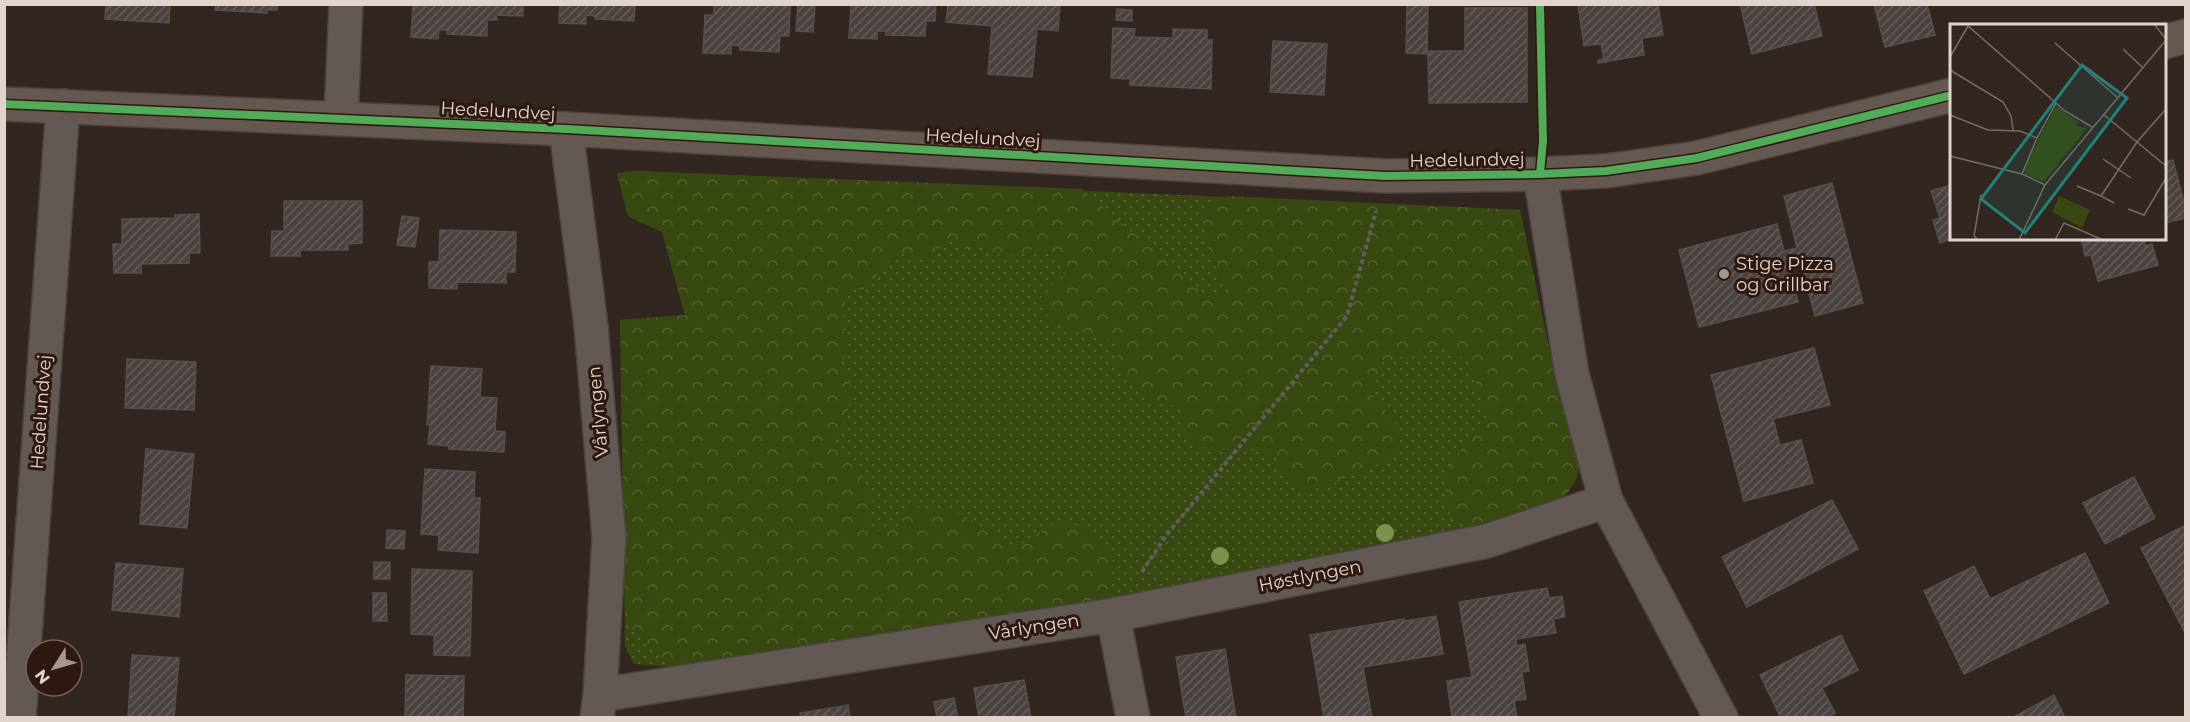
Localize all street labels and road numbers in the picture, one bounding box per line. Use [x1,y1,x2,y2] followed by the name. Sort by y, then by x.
[440,97,556,125] street label: Hedelundvej
[925,124,1041,152] street label: Hedelundvej
[1409,148,1525,172] street label: Hedelundvej
[26,354,56,470] street label: Hedelundvej
[583,366,613,458] street label: Vårlyngen
[1257,555,1363,597] street label: Høstlyngen
[987,609,1081,645] street label: Vårlyngen

